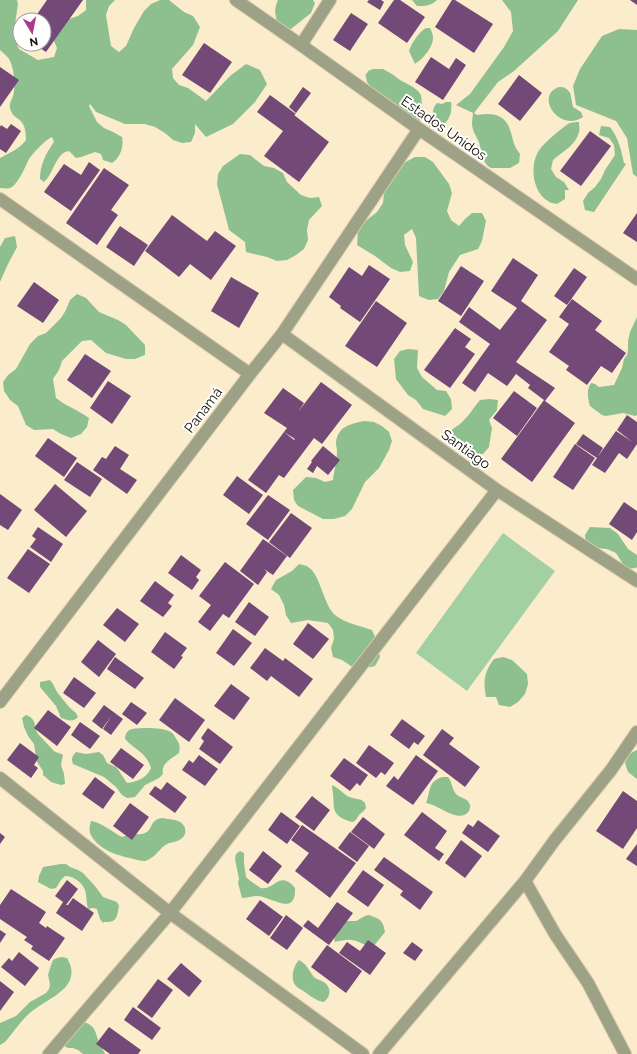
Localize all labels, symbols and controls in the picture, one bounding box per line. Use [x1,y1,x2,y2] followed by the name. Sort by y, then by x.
[12,12,52,52] north arrow
[28,34,39,48] text: N
[398,93,490,163] street label: Estados Unidos
[181,384,225,436] street label: Panamá
[438,426,494,472] street label: Santiago

